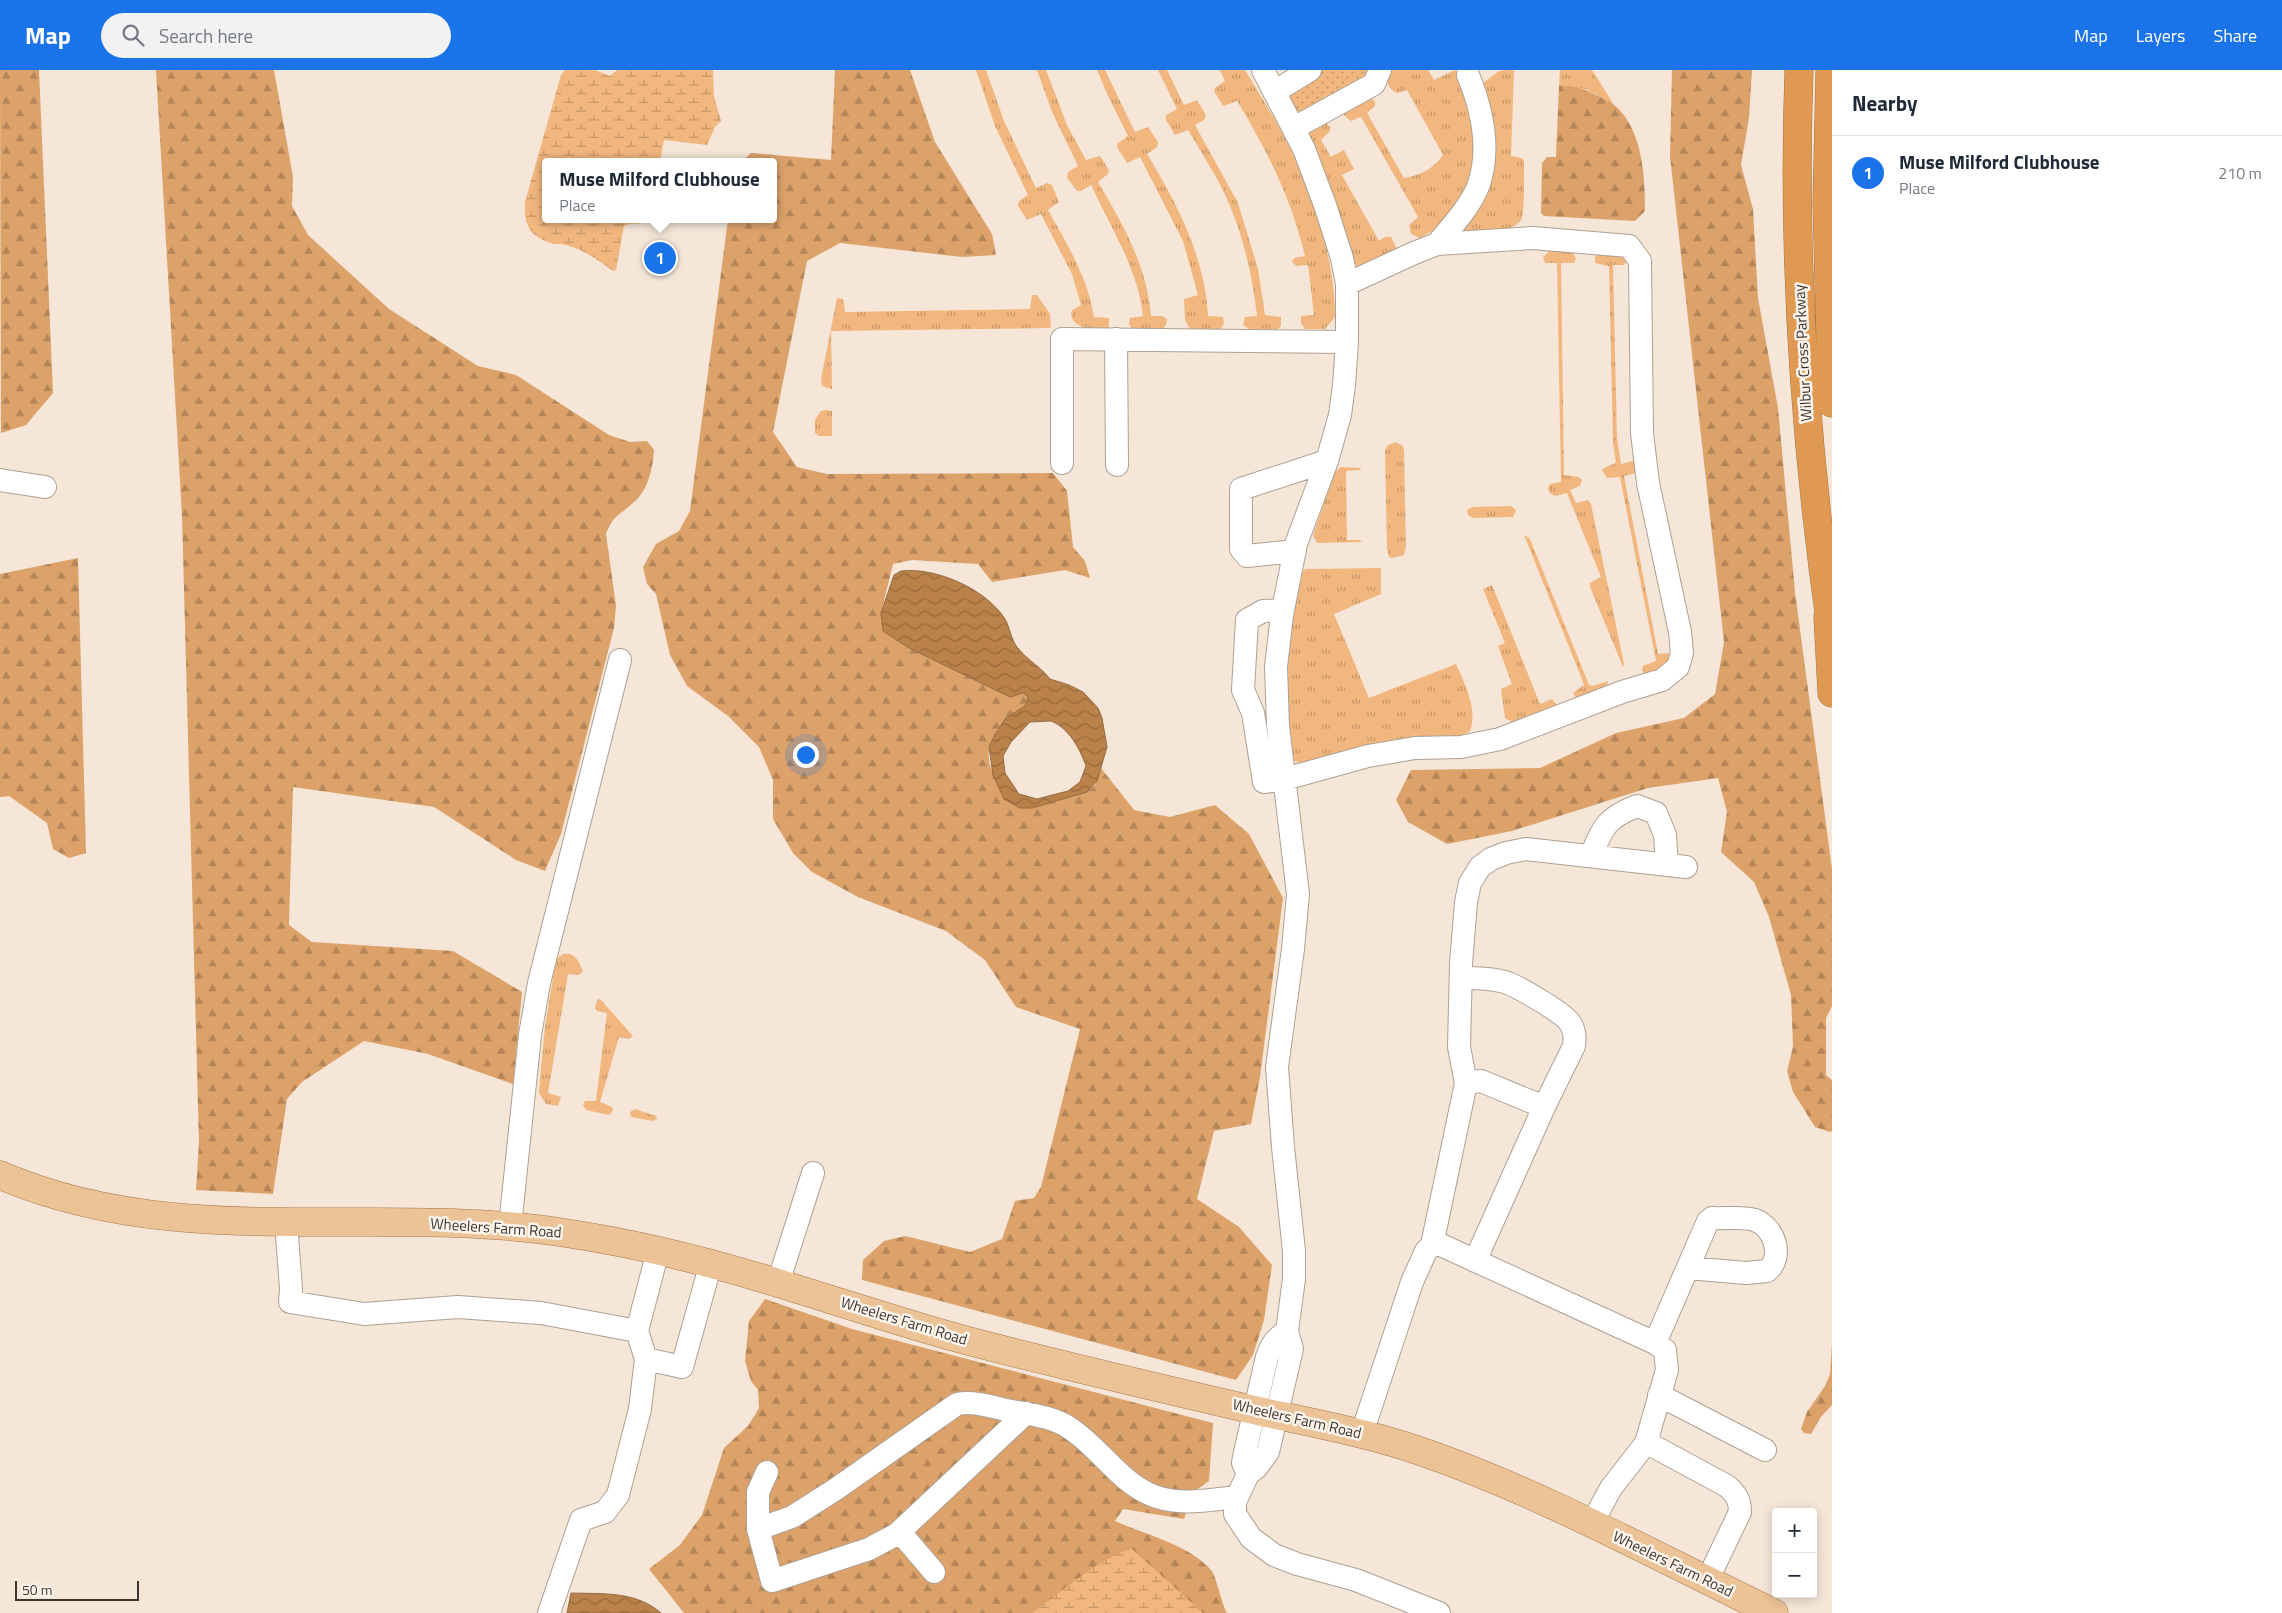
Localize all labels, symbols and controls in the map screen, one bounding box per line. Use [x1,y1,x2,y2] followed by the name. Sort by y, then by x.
[101,13,451,58] search box
[25,17,71,53] text: Map
[119,21,147,49] icon: search
[159,21,253,50] text: Search here
[2074,22,2108,49] text: Map
[2136,22,2185,49] text: Layers
[2213,22,2257,49] text: Share
[1852,87,1917,119] text: Nearby
[1899,147,2100,176] text: Muse Milford Clubhouse
[542,158,777,223] popup
[1864,161,1872,185] text: 1
[2218,161,2262,185] text: 210 m
[559,164,760,193] text: Muse Milford Clubhouse
[1899,176,1935,200] text: Place
[559,193,595,217] text: Place
[644,239,676,277] pin: 1
[1787,284,1818,422] street label: Wilbur Cross Parkway
[793,742,819,768] your location
[430,1211,562,1244] street label: Wheelers Farm Road
[838,1290,970,1351] street label: Wheelers Farm Road
[1230,1393,1364,1444] street label: Wheelers Farm Road
[1772,1508,1817,1598] map controls
[1772,1508,1817,1553] button: +
[1609,1524,1737,1603] street label: Wheelers Farm Road
[1772,1553,1817,1598] button: −
[15,1578,139,1601] scale bar
[22,1579,52,1600] text: 50 m

